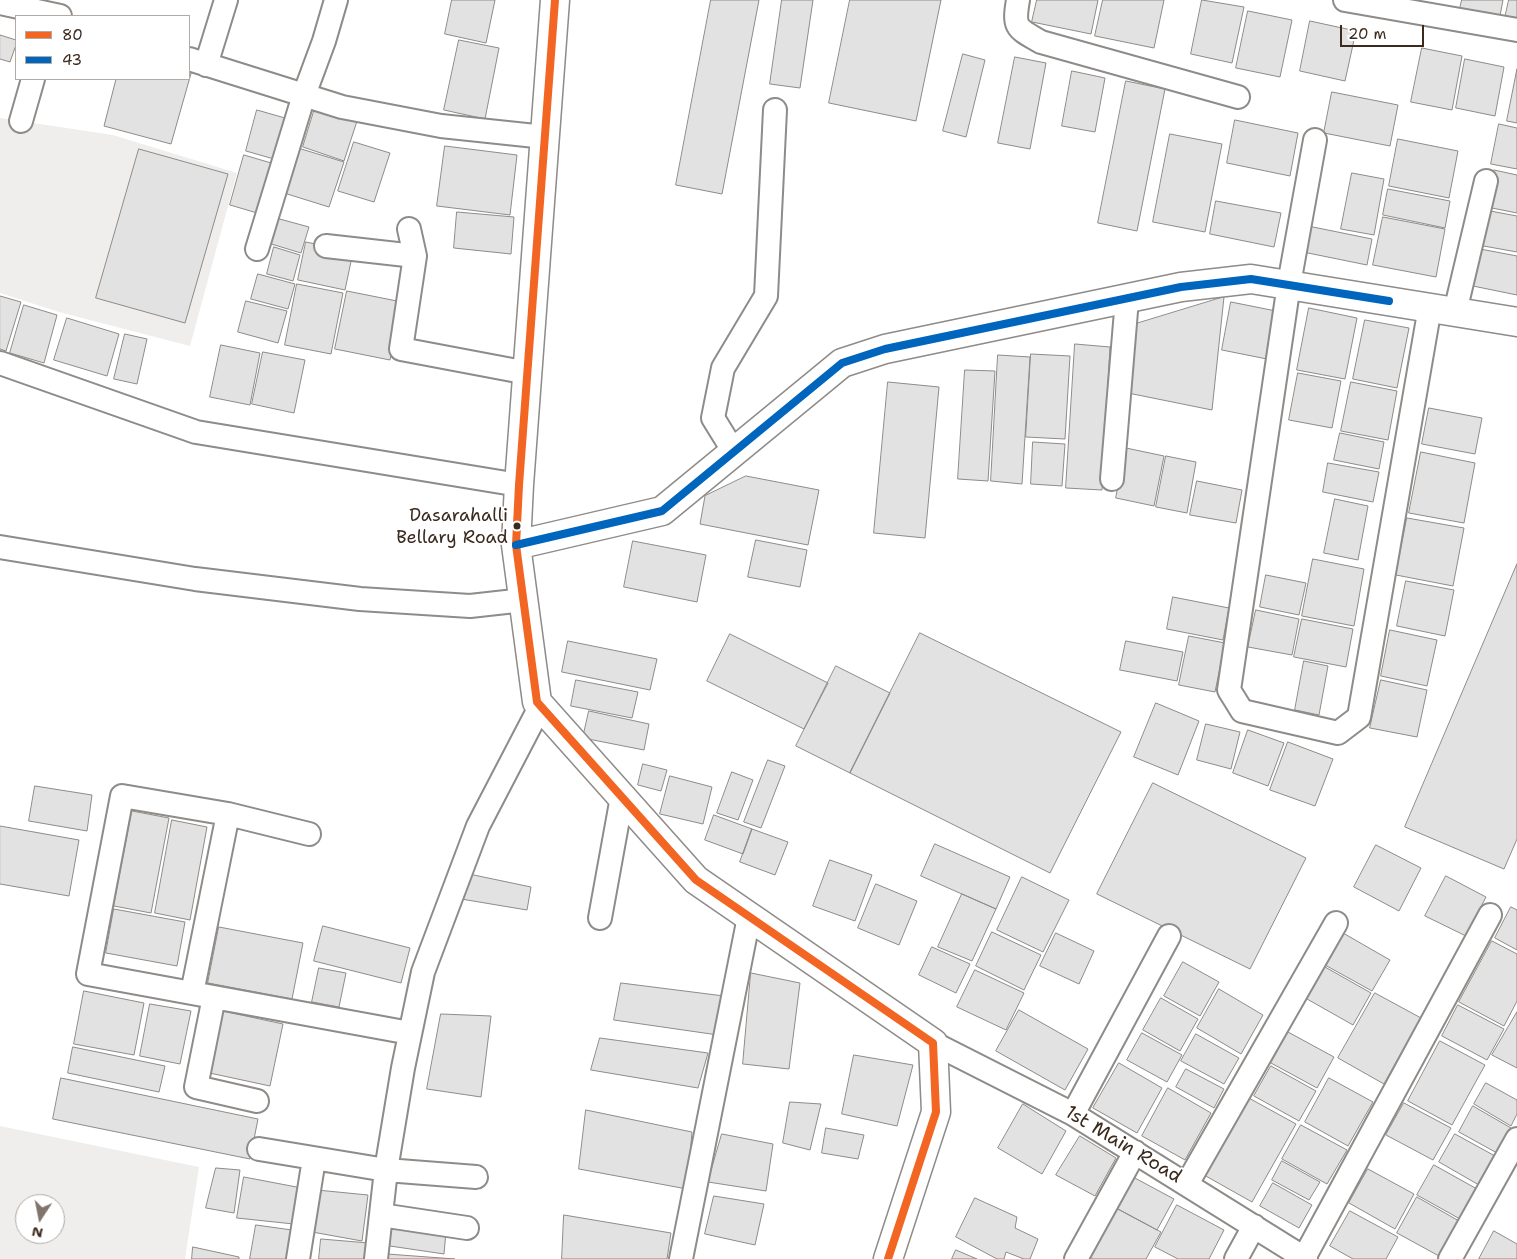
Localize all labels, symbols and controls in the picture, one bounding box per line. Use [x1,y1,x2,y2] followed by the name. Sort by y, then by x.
[15,15,190,80] legend
[1342,15,1426,47] scale bar
[1348,24,1387,44] text: 20 m
[62,25,83,45] text: 80
[62,50,82,70] text: 43
[396,505,508,548] place label: Dasarahalli Bellary Road
[512,521,522,531] marker: Dasarahalli Bellary Road
[1061,1101,1185,1189] street label: 1st Main Road
[15,1194,65,1244] north arrow
[30,1223,44,1243] text: N

